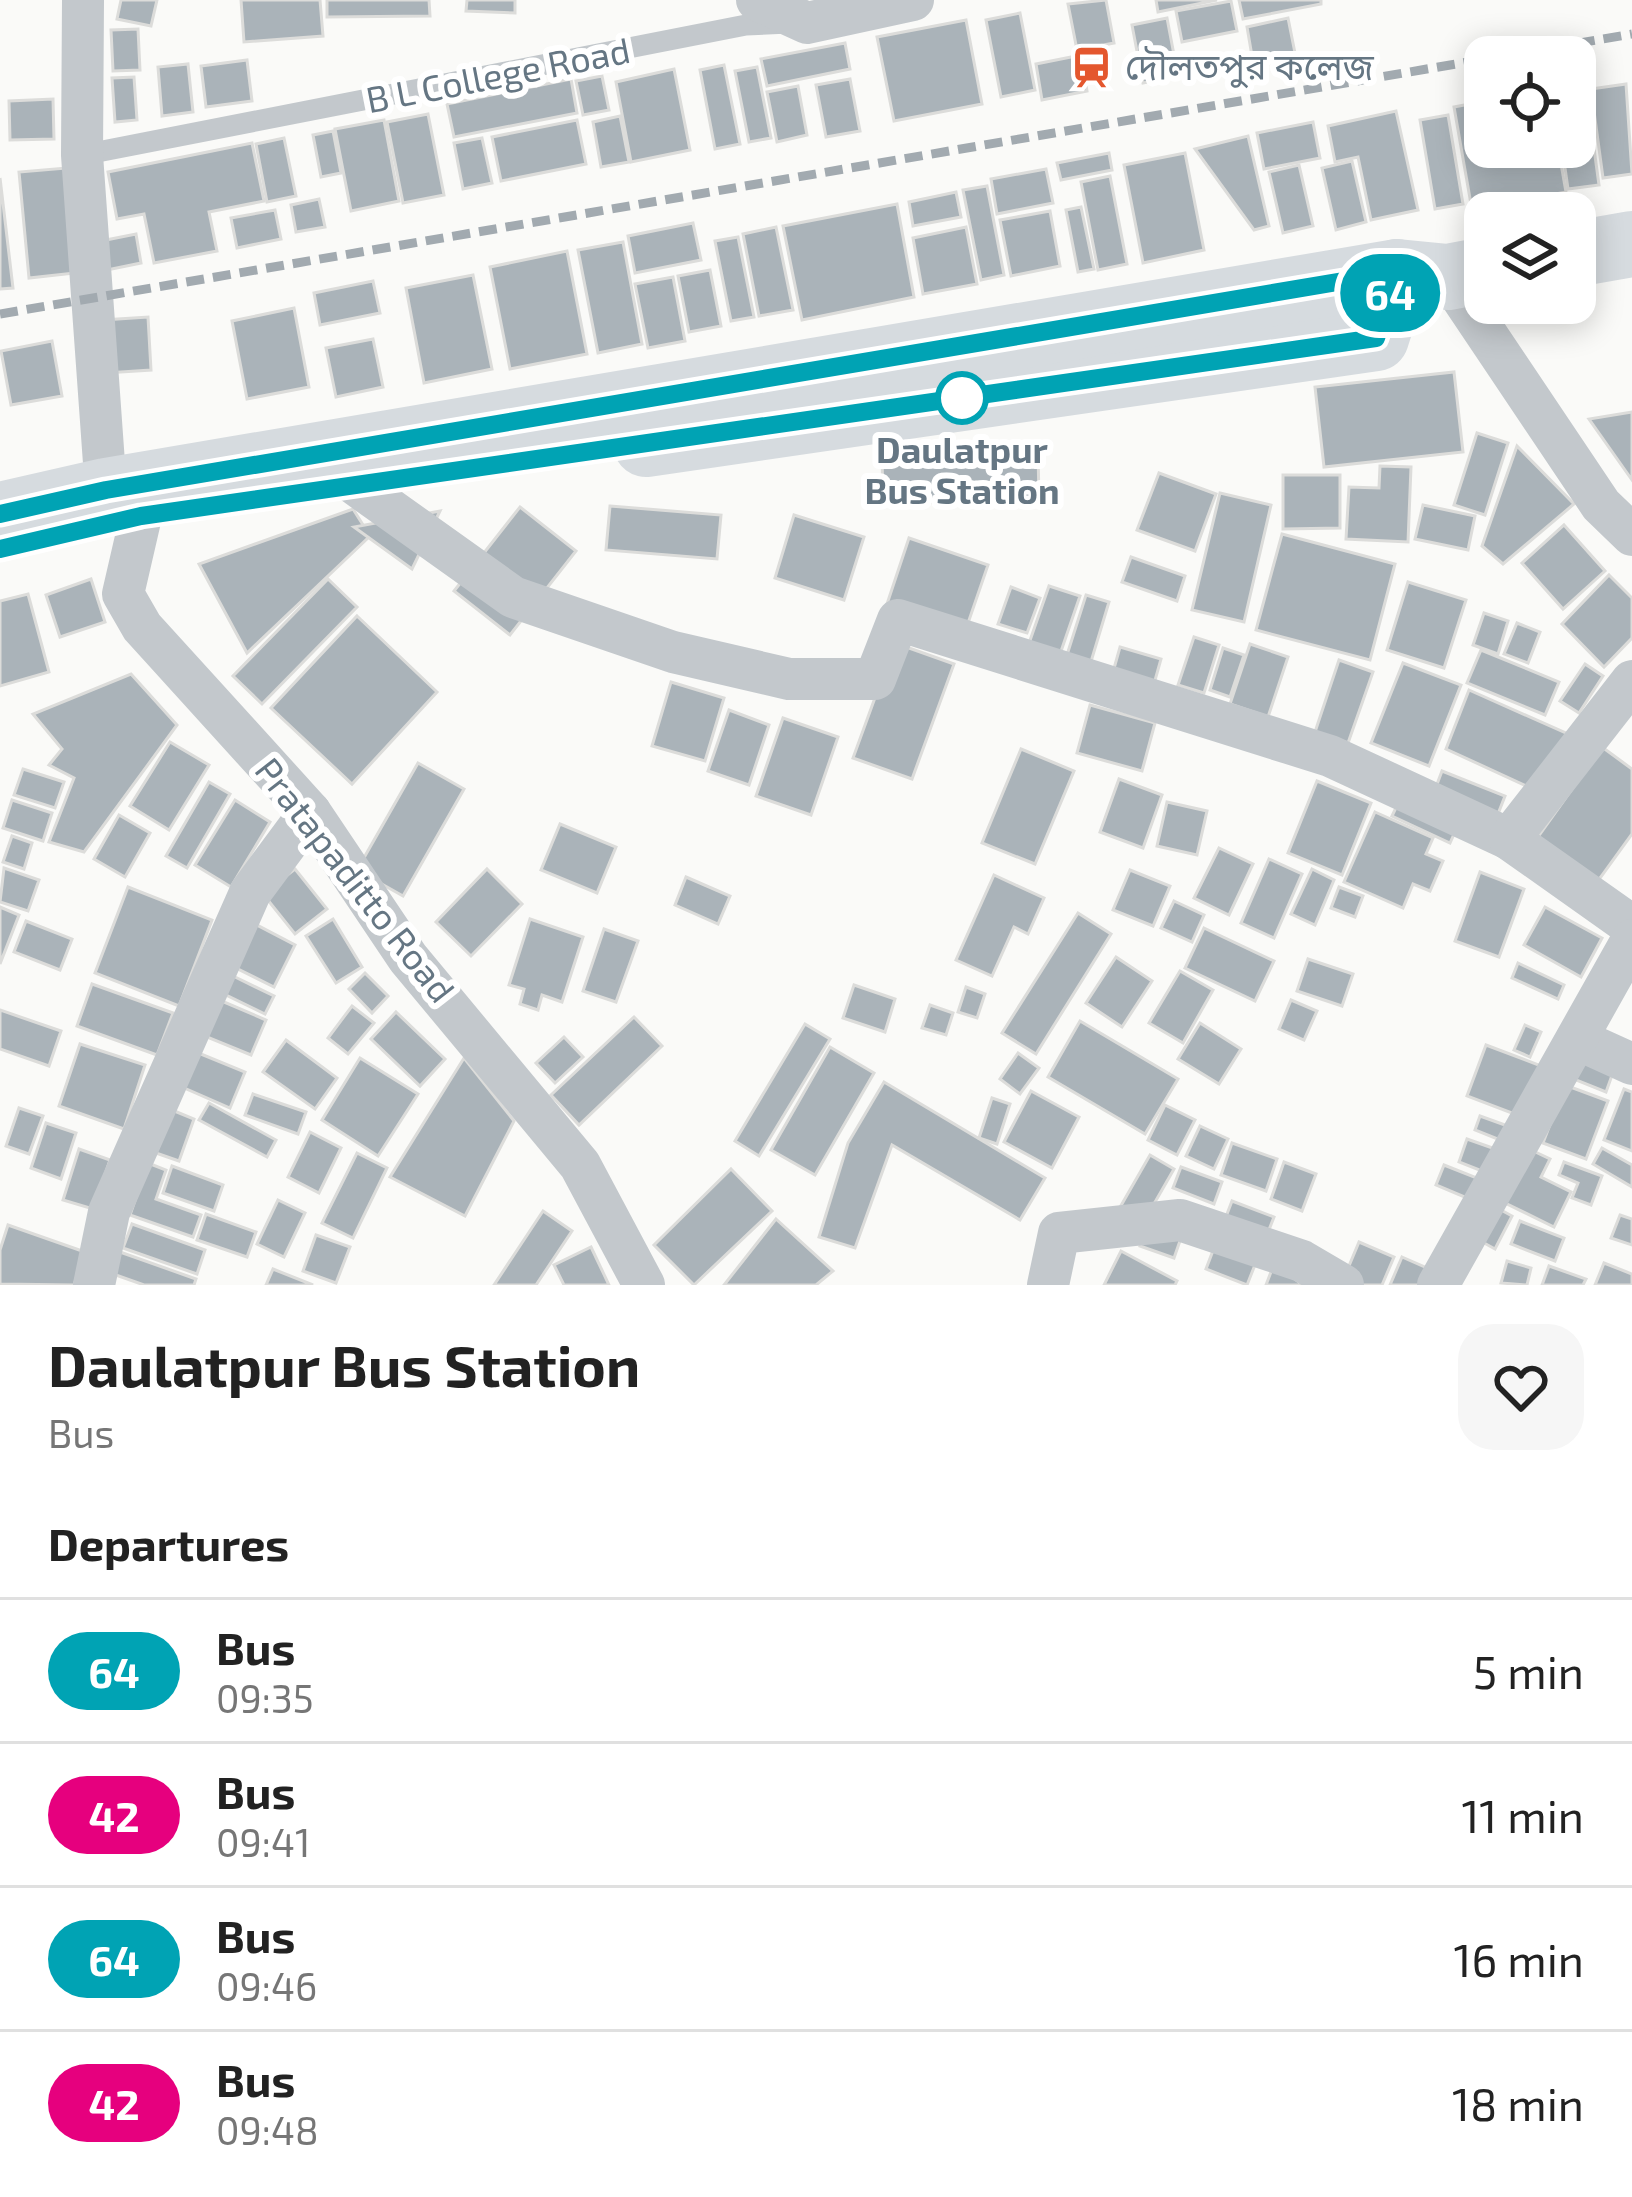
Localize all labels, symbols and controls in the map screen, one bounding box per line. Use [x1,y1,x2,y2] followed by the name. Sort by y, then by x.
[362,27,633,120] street label: B L College Road
[1464,36,1596,324] map controls
[1464,36,1596,168] button: locate
[1068,44,1114,90] station icon: দৌলতপুর কলেজ
[1125,44,1375,89] place label: দৌলতপুর কলেজ
[1464,192,1596,324] button: layers
[1336,254,1444,332] line badge: 64
[1364,268,1416,318] text: 64
[937,373,987,423] marker: Daulatpur Bus Station
[864,427,1060,511] place label: Daulatpur Bus Station
[248,748,465,1010] street label: Pratapaditto Road
[1458,1324,1584,1450] button: heart
[48,1330,640,1398] text: Daulatpur Bus Station
[48,1409,114,1456] text: Bus
[48,1516,289,1570] text: Departures
[216,1620,295,1674] text: Bus
[1473,1644,1584,1698] text: 5 min
[88,1646,140,1696] text: 64
[216,1674,314,1721] text: 09:35
[216,1764,295,1818] text: Bus
[1461,1788,1584,1842] text: 11 min
[88,1790,140,1840] text: 42
[216,1818,311,1865] text: 09:41
[216,1908,295,1962] text: Bus
[1454,1932,1584,1986] text: 16 min
[88,1934,140,1984] text: 64
[216,1962,317,2009] text: 09:46
[216,2052,295,2106] text: Bus
[1452,2076,1584,2130] text: 18 min
[88,2078,140,2128] text: 42
[216,2106,319,2153] text: 09:48

